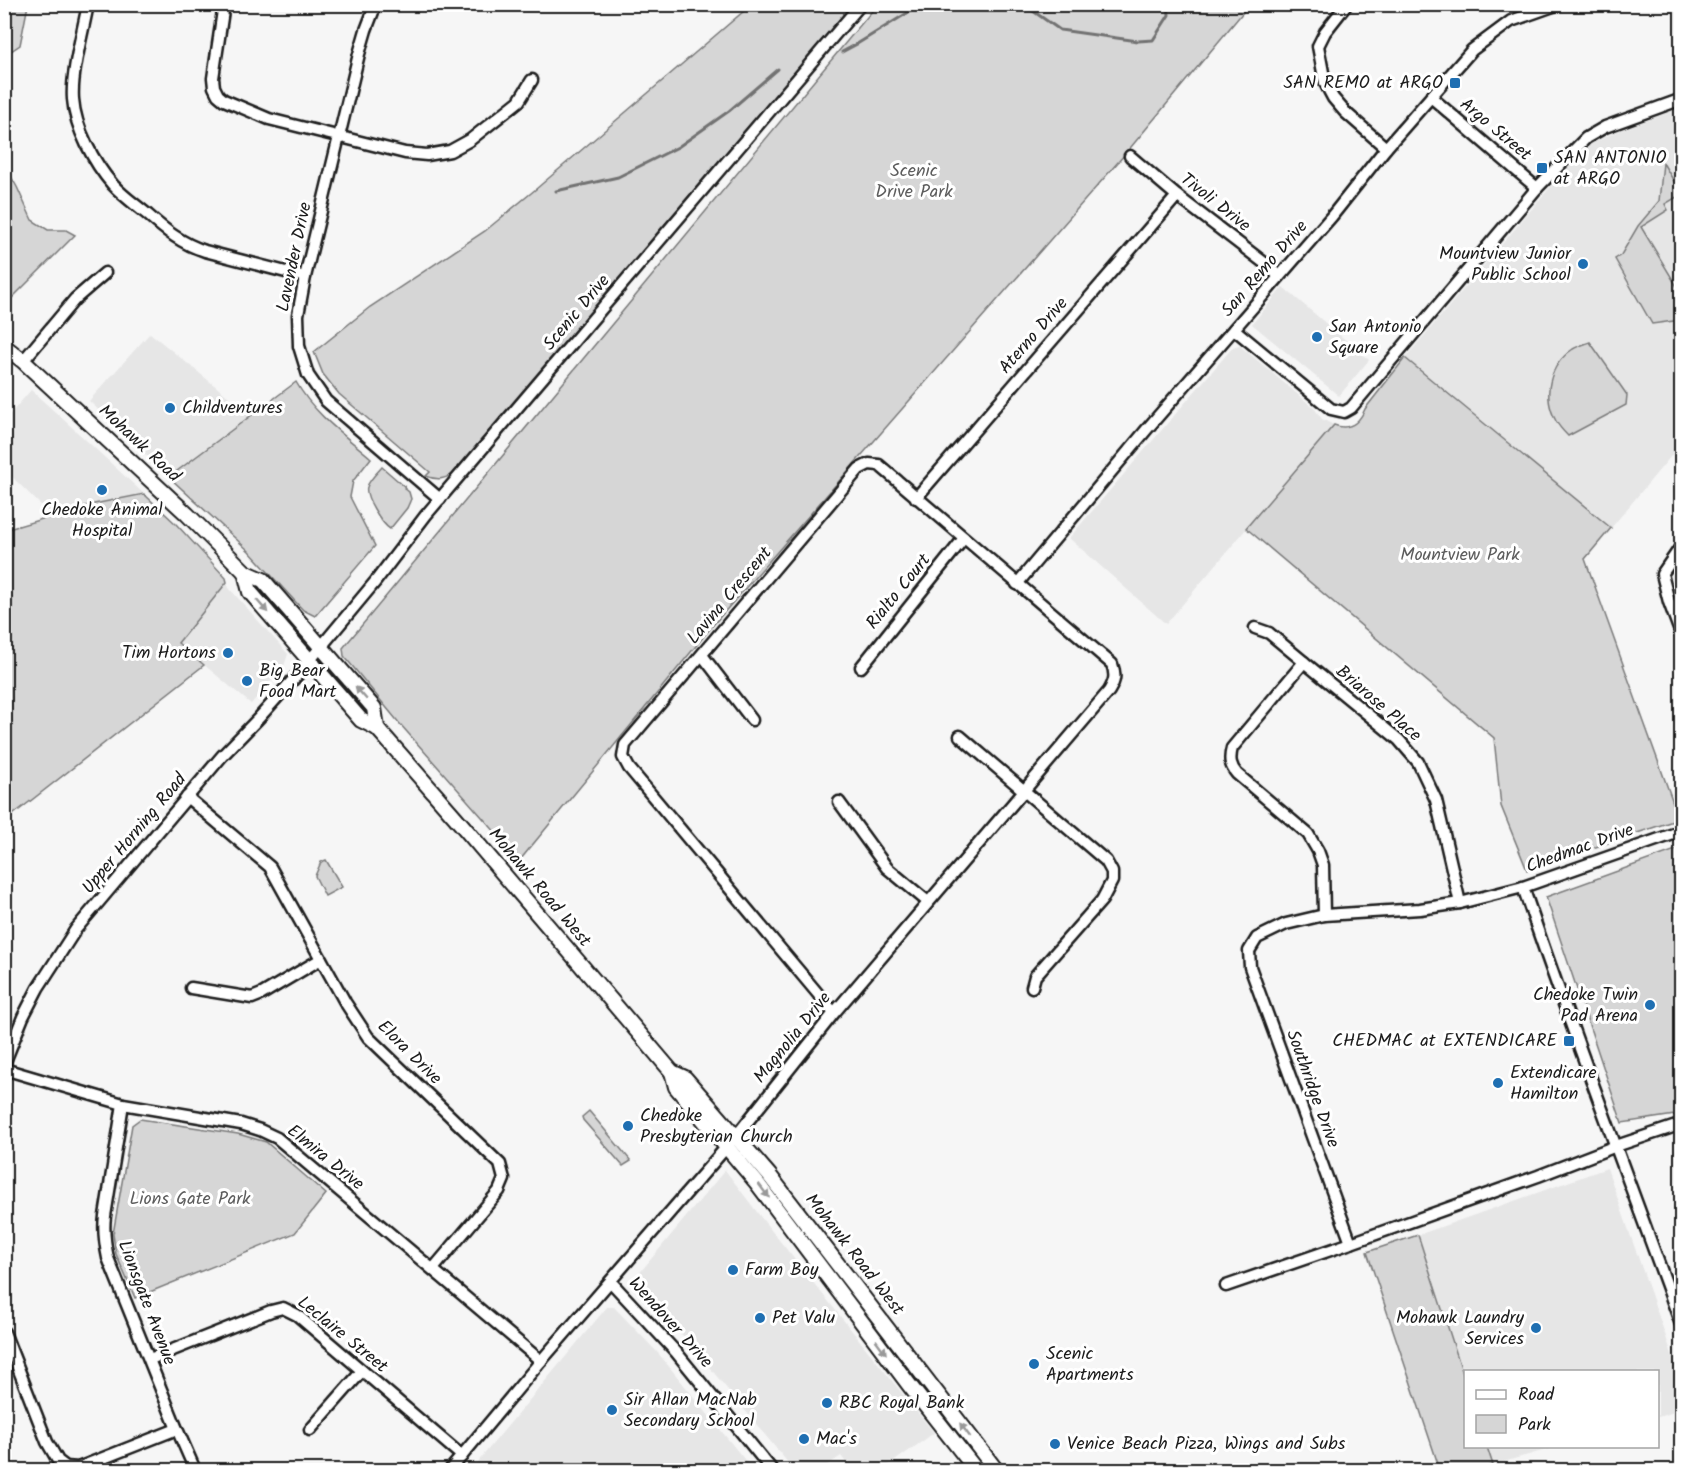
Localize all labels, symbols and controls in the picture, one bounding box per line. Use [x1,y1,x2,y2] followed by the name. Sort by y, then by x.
[1283,69,1443,98] place label: SAN REMO at ARGO
[1448,76,1462,90] marker: SAN REMO at ARGO
[1453,91,1538,170] street label: Argo Street
[1554,144,1667,194] place label: SAN ANTONIO at ARGO
[875,157,953,207] park label: Scenic Drive Park
[1535,161,1549,175] marker: SAN ANTONIO at ARGO
[1173,166,1257,240] street label: Tivoli Drive
[269,200,321,314] street label: Lavender Drive
[1214,214,1316,324] street label: San Remo Drive
[1439,240,1572,290] place label: Mountview Junior Public School
[1576,257,1590,271] marker: Mountview Junior Public School
[536,268,618,358] street label: Scenic Drive
[992,291,1076,381] street label: Aterno Drive
[1329,313,1422,363] place label: San Antonio Square
[1310,330,1324,344] marker: San Antonio Square
[182,394,283,423] place label: Childventures
[91,398,188,491] street label: Mohawk Road
[163,401,177,415] marker: Childventures
[95,483,109,497] marker: Chedoke Animal Hospital
[41,496,163,546] place label: Chedoke Animal Hospital
[680,540,781,652] street label: Lavina Crescent
[1400,541,1520,570] park label: Mountview Park
[859,547,939,636] street label: Rialto Court
[255,598,268,613] one-way arrow
[122,639,216,668] place label: Tim Hortons
[221,646,235,660] marker: Tim Hortons
[259,657,338,707] place label: Big Bear Food Mart
[1328,658,1428,750] street label: Briarose Place
[240,674,254,688] marker: Big Bear Food Mart
[355,686,368,701] one-way arrow
[75,766,195,901] street label: Upper Horning Road
[1522,816,1638,882] street label: Chedmac Drive
[480,822,598,955] street label: Mohawk Road West
[1533,981,1638,1031] place label: Chedoke Twin Pad Arena
[747,986,839,1090] street label: Magnolia Drive
[1643,998,1657,1012] marker: Chedoke Twin Pad Arena
[370,1014,448,1092] street label: Elora Drive
[1277,1026,1347,1152] street label: Southridge Drive
[1332,1027,1557,1056] place label: CHEDMAC at EXTENDICARE
[1562,1034,1576,1048] marker: CHEDMAC at EXTENDICARE
[1510,1059,1597,1109] place label: Extendicare Hamilton
[1491,1076,1505,1090] marker: Extendicare Hamilton
[640,1102,793,1152] place label: Chedoke Presbyterian Church
[280,1118,370,1198] street label: Elmira Drive
[621,1119,635,1133] marker: Chedoke Presbyterian Church
[757,1183,770,1199] one-way arrow
[129,1185,251,1214] park label: Lions Gate Park
[797,1188,912,1323] street label: Mohawk Road West
[109,1236,183,1370] street label: Lionsgate Avenue
[745,1256,819,1285] place label: Farm Boy
[726,1263,740,1277] marker: Farm Boy
[621,1270,719,1376] street label: Wendover Drive
[290,1289,395,1382] street label: Leclaire Street
[772,1304,835,1333] place label: Pet Valu
[1396,1304,1525,1354] place label: Mohawk Laundry Services
[753,1311,767,1325] marker: Pet Valu
[1529,1321,1543,1335] marker: Mohawk Laundry Services
[875,1338,887,1354] one-way arrow
[1046,1340,1134,1390] place label: Scenic Apartments
[1027,1357,1041,1371] marker: Scenic Apartments
[1464,1370,1659,1448] legend
[1518,1381,1555,1410] text: Road
[624,1386,757,1436] place label: Sir Allan MacNab Secondary School
[839,1389,965,1418] place label: RBC Royal Bank
[820,1396,834,1410] marker: RBC Royal Bank
[605,1403,619,1417] marker: Sir Allan MacNab Secondary School
[1518,1411,1551,1440] text: Park
[959,1422,971,1438] one-way arrow
[816,1425,857,1454] place label: Mac's
[1067,1430,1346,1459] place label: Venice Beach Pizza, Wings and Subs
[797,1432,811,1446] marker: Mac's
[1048,1437,1062,1451] marker: Venice Beach Pizza, Wings and Subs

